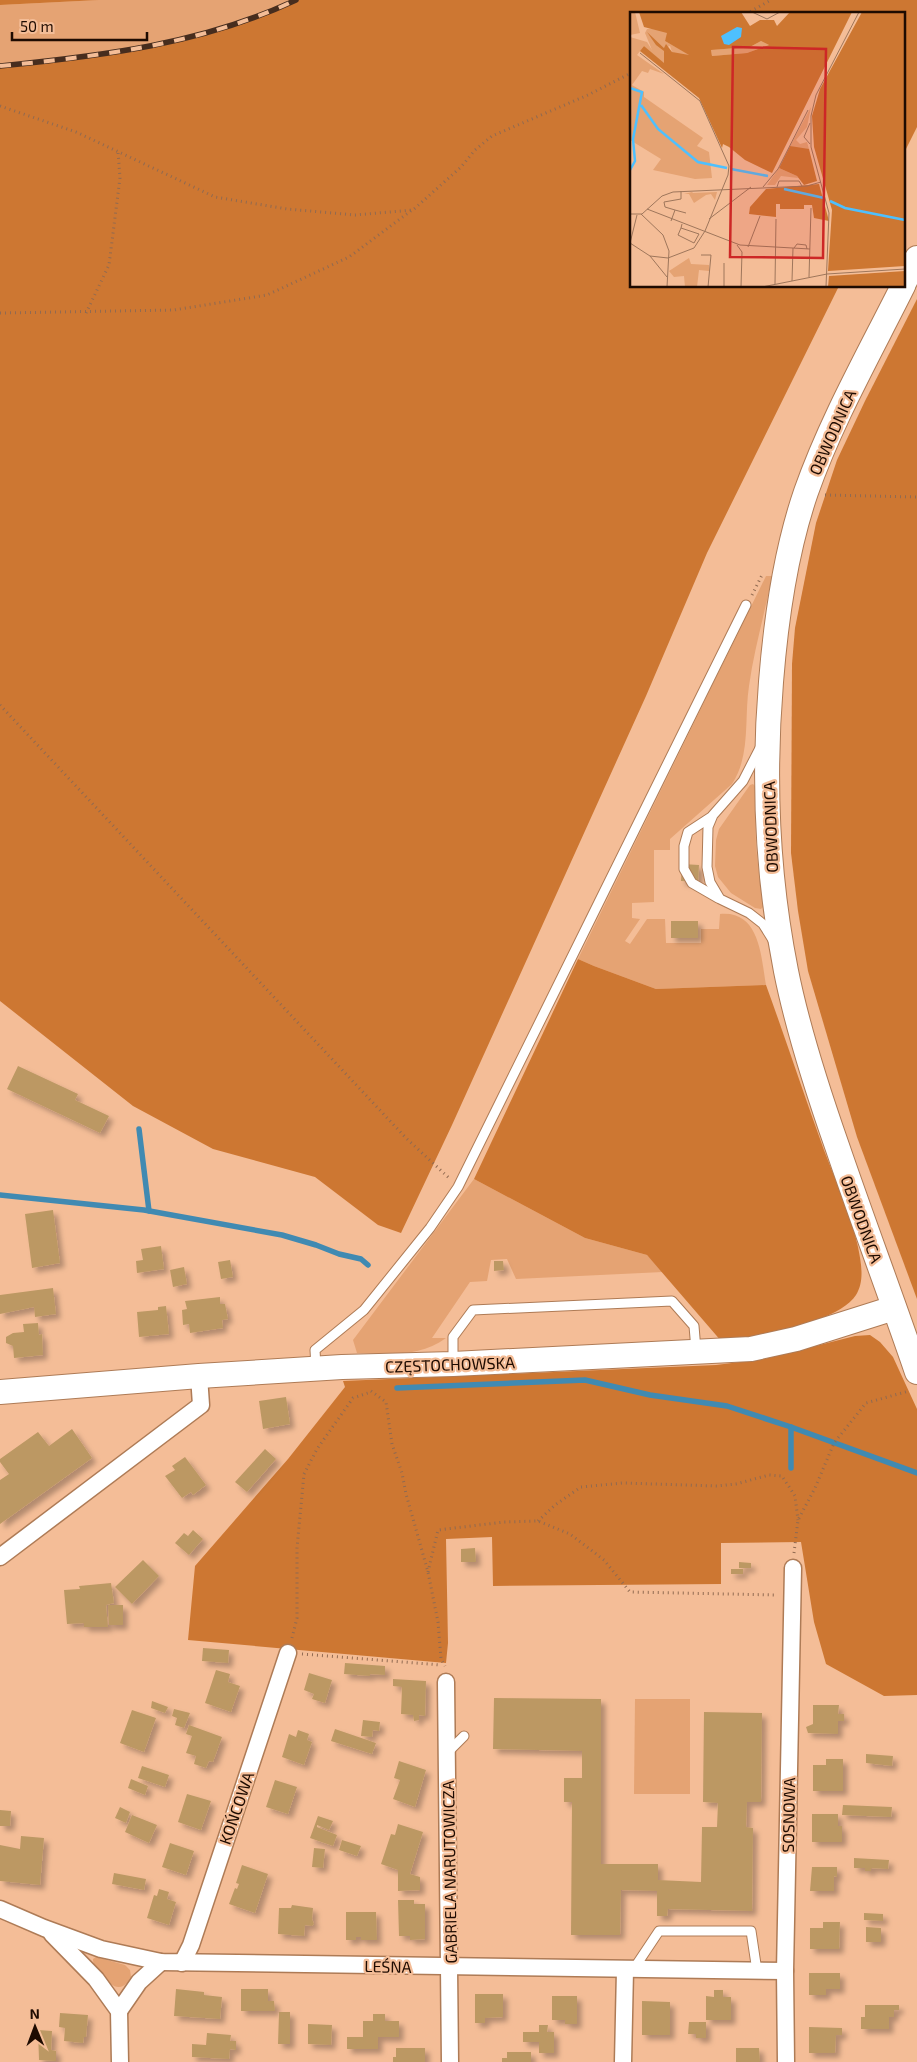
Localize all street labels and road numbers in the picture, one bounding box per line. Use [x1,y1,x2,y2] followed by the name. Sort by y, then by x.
[805,386,859,478] street label: OBWODNICA
[759,781,781,873] street label: OBWODNICA
[837,1173,887,1265] street label: OBWODNICA
[385,1352,515,1376] street label: CZĘSTOCHOWSKA
[215,1769,257,1847] street label: KOŃCOWA
[778,1777,798,1853] street label: SOSNOWA
[438,1780,460,1964] street label: GABRIELA NARUTOWICZA
[364,1956,412,1976] street label: LEŚNA

